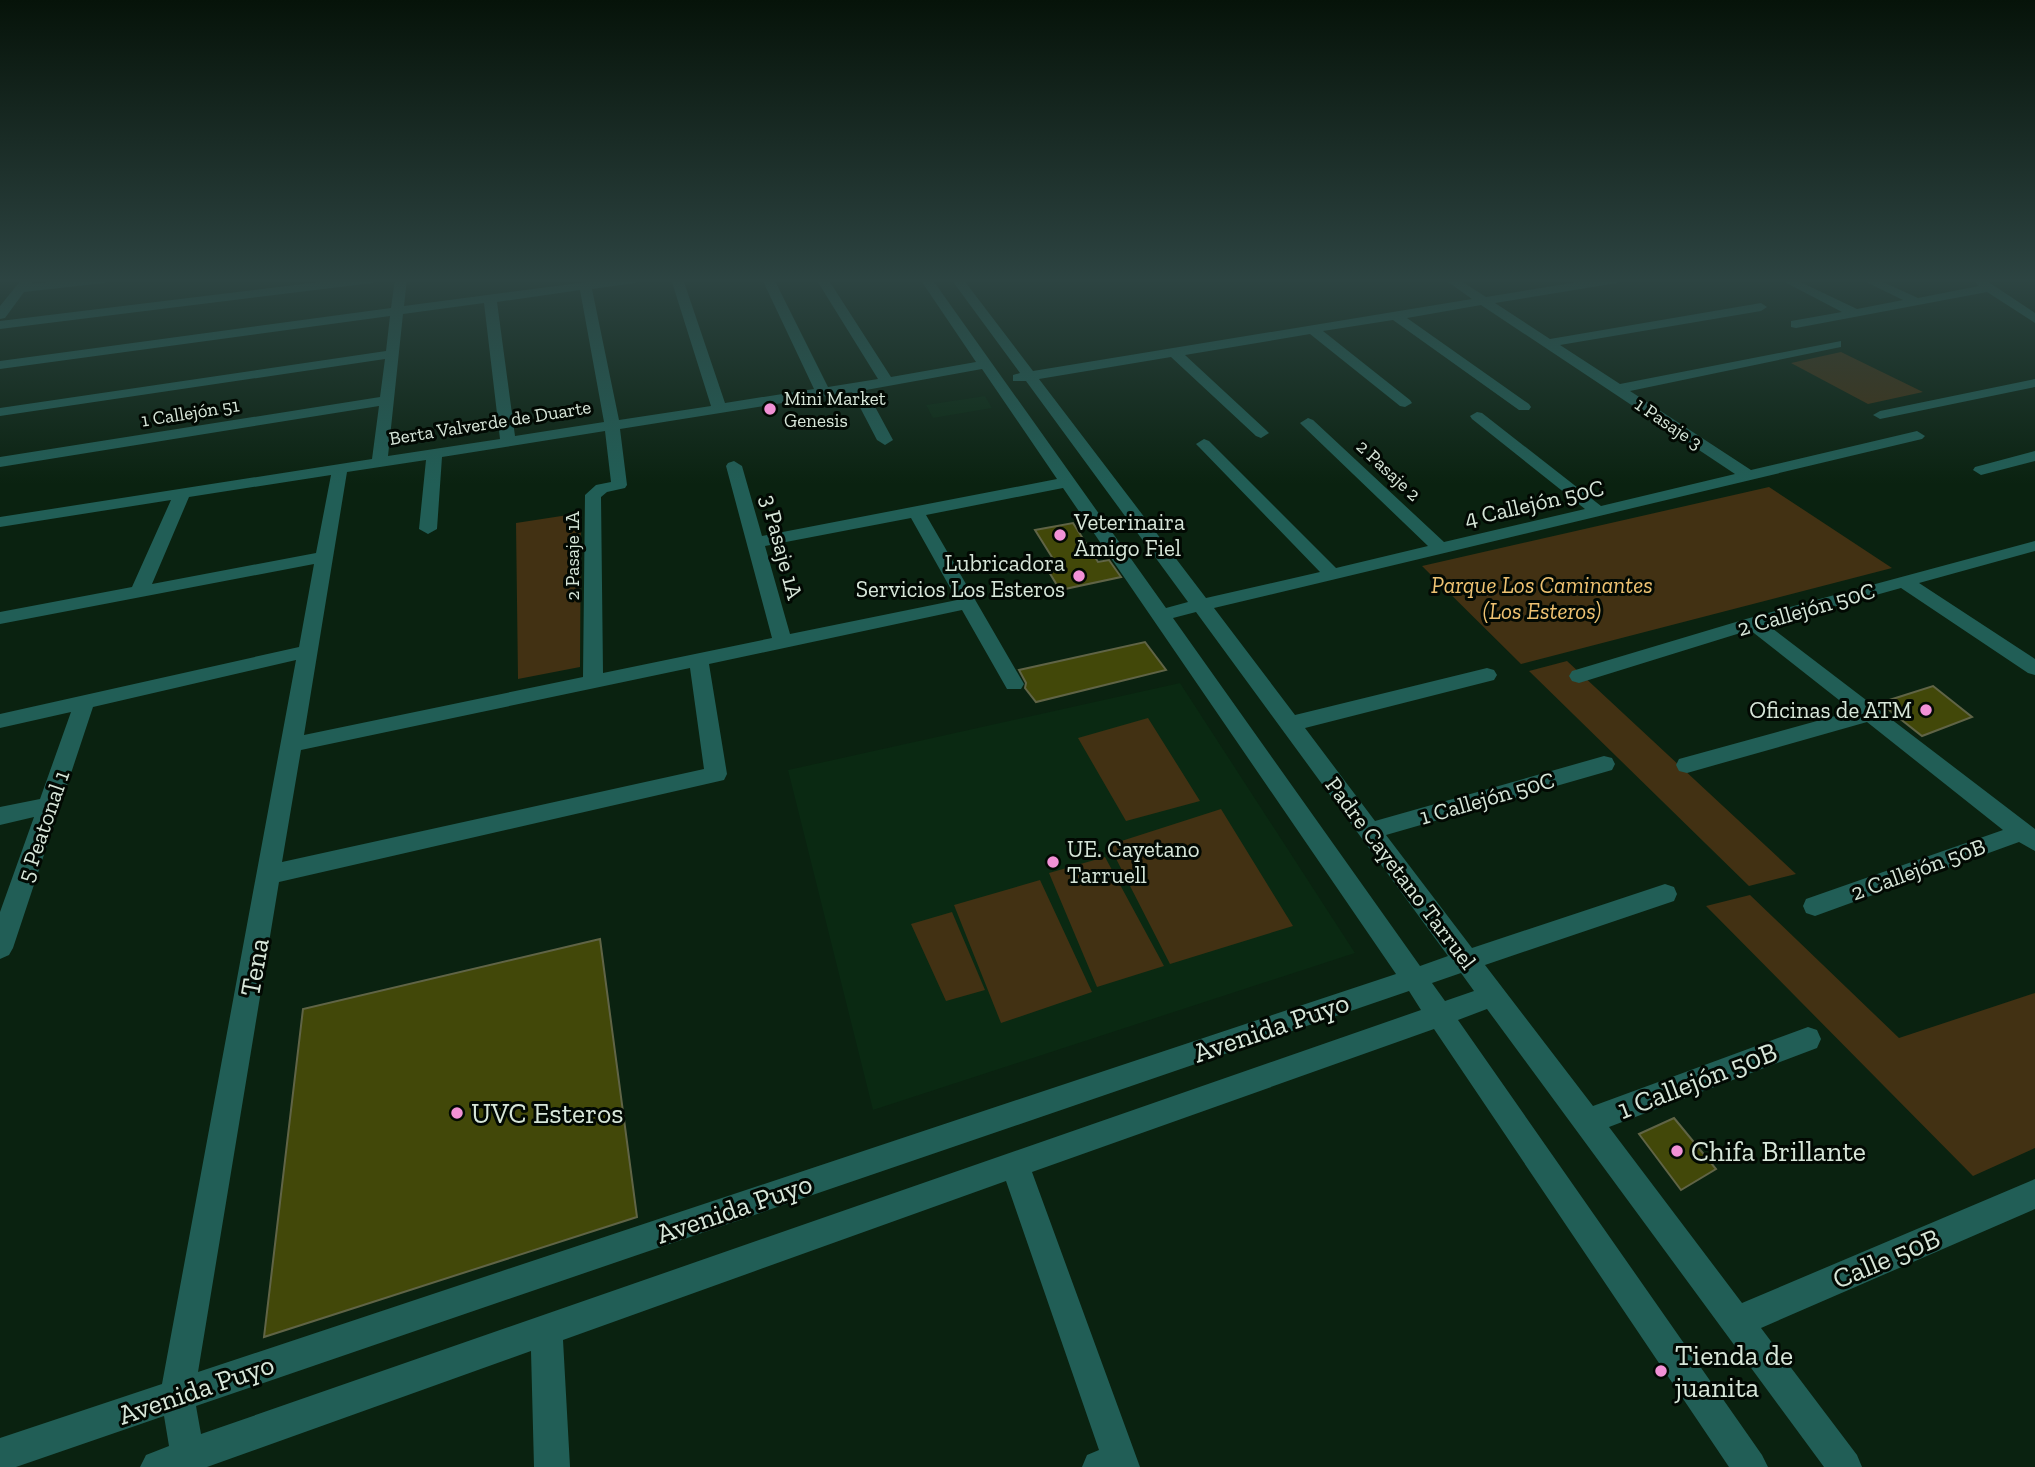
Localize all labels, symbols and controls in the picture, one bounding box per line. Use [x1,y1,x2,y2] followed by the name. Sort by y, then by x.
[784,387,886,432] place label: Mini Market Genesis
[139,393,241,432] street label: 1 Callejón 51
[1631,393,1707,454] street label: 1 Pasaje 3
[387,395,593,450] street label: Berta Valverde de Duarte
[762,401,778,417] marker: Mini Market Genesis
[1352,435,1426,506] street label: 2 Pasaje 2
[1461,473,1607,533] street label: 4 Callejón 50C
[755,491,810,604] street label: 3 Pasaje 1A
[1073,508,1185,562] place label: Veterinaira Amigo Fiel
[561,511,584,601] street label: 2 Pasaje 1A
[1052,527,1068,543] marker: Veterinaira Amigo Fiel
[856,549,1065,603] place label: Lubricadora Servicios Los Esteros
[1071,568,1087,584] marker: Lubricadora Servicios Los Esteros
[1431,571,1653,625] park label: Parque Los Caminantes (Los Esteros)
[1734,576,1878,642] street label: 2 Callejón 50C
[1749,696,1912,724] place label: Oficinas de ATM
[1918,702,1934,718] marker: Oficinas de ATM
[1416,765,1558,831] street label: 1 Callejón 50C
[11,766,75,886] street label: 5 Peatonal 1
[1320,771,1482,975] street label: Padre Cayetano Tarruel
[1847,832,1989,906] street label: 2 Callejón 50B
[1067,835,1199,889] place label: UE. Cayetano Tarruell
[1045,854,1061,870] marker: UE. Cayetano Tarruell
[233,935,276,999] street label: Tena
[1189,985,1353,1070] street label: Avenida Puyo
[1613,1035,1782,1126] street label: 1 Callejón 50B
[471,1097,624,1130] place label: UVC Esteros
[449,1105,465,1121] marker: UVC Esteros
[1691,1135,1866,1168] place label: Chifa Brillante
[1669,1143,1685,1159] marker: Chifa Brillante
[652,1166,816,1251] street label: Avenida Puyo
[1828,1221,1945,1296] street label: Calle 50B
[1674,1339,1793,1404] place label: Tienda de juanita
[114,1347,278,1432] street label: Avenida Puyo
[1653,1363,1669,1379] marker: Tienda de juanita

